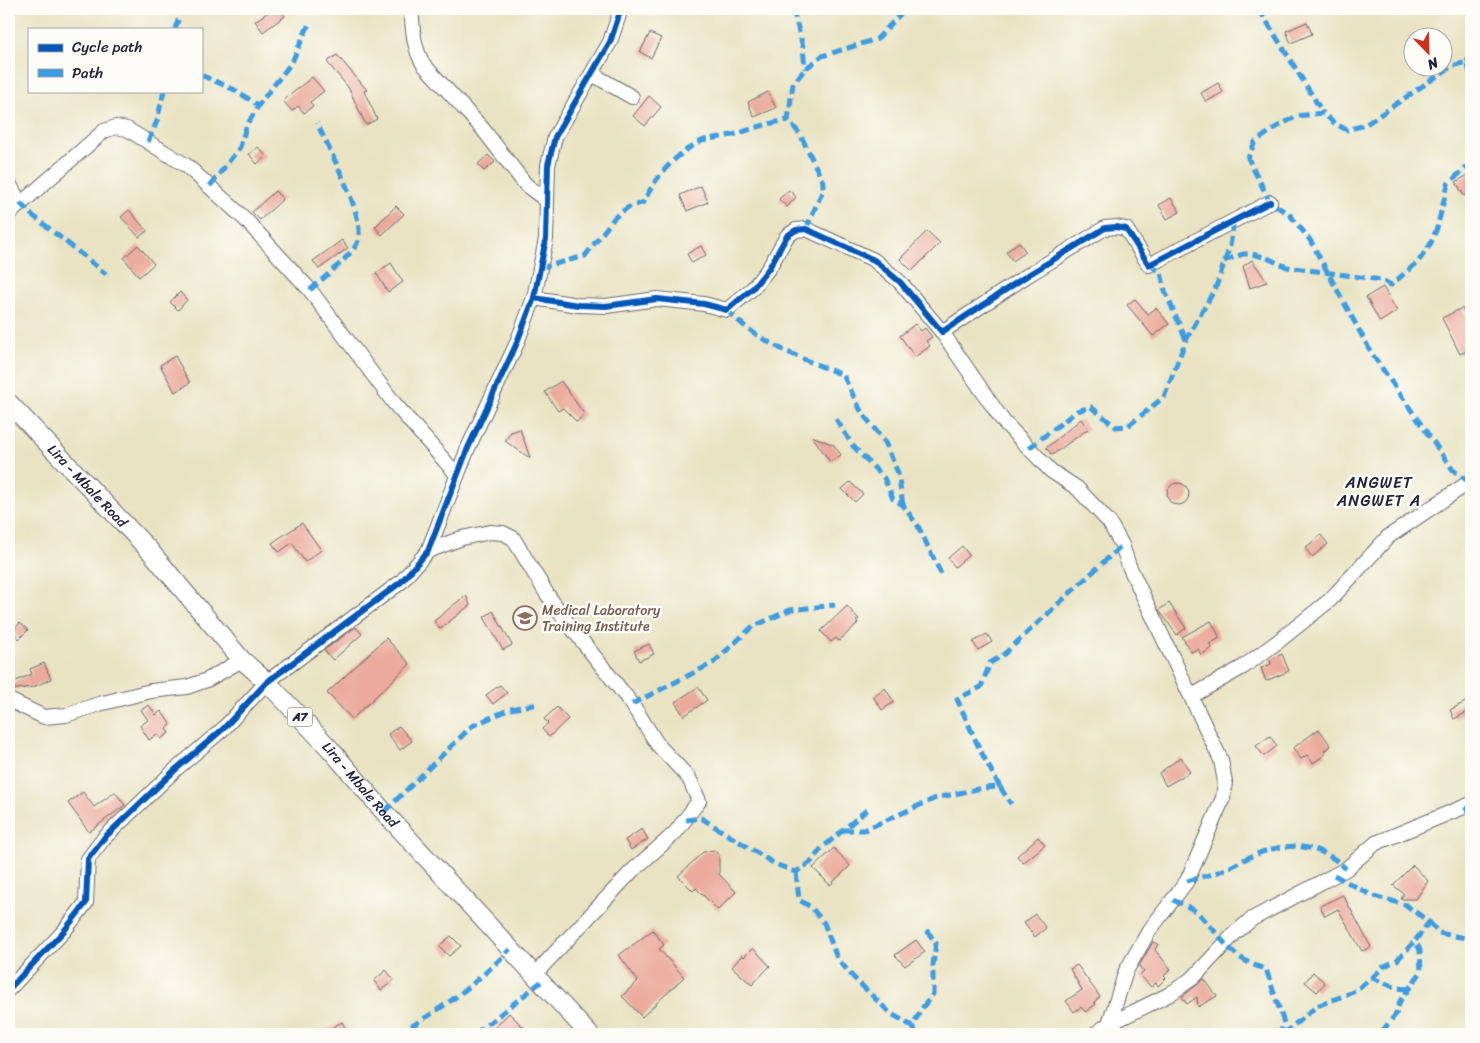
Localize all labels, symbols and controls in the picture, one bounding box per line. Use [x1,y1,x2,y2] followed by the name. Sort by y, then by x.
[28,28,202,92] legend
[1402,28,1452,78] north arrow
[72,34,143,60] text: Cycle path
[1423,50,1443,77] text: N
[72,60,103,86] text: Path
[41,438,135,535] street label: Lira - Mbale Road
[1336,468,1421,515] district label: ANGWET ANGWET A
[542,598,661,639] place label: Medical Laboratory Training Institute
[512,605,538,631] school or university icon: Medical Laboratory Training Institute
[288,708,312,726] road number: A7
[316,736,406,835] street label: Lira - Mbale Road

